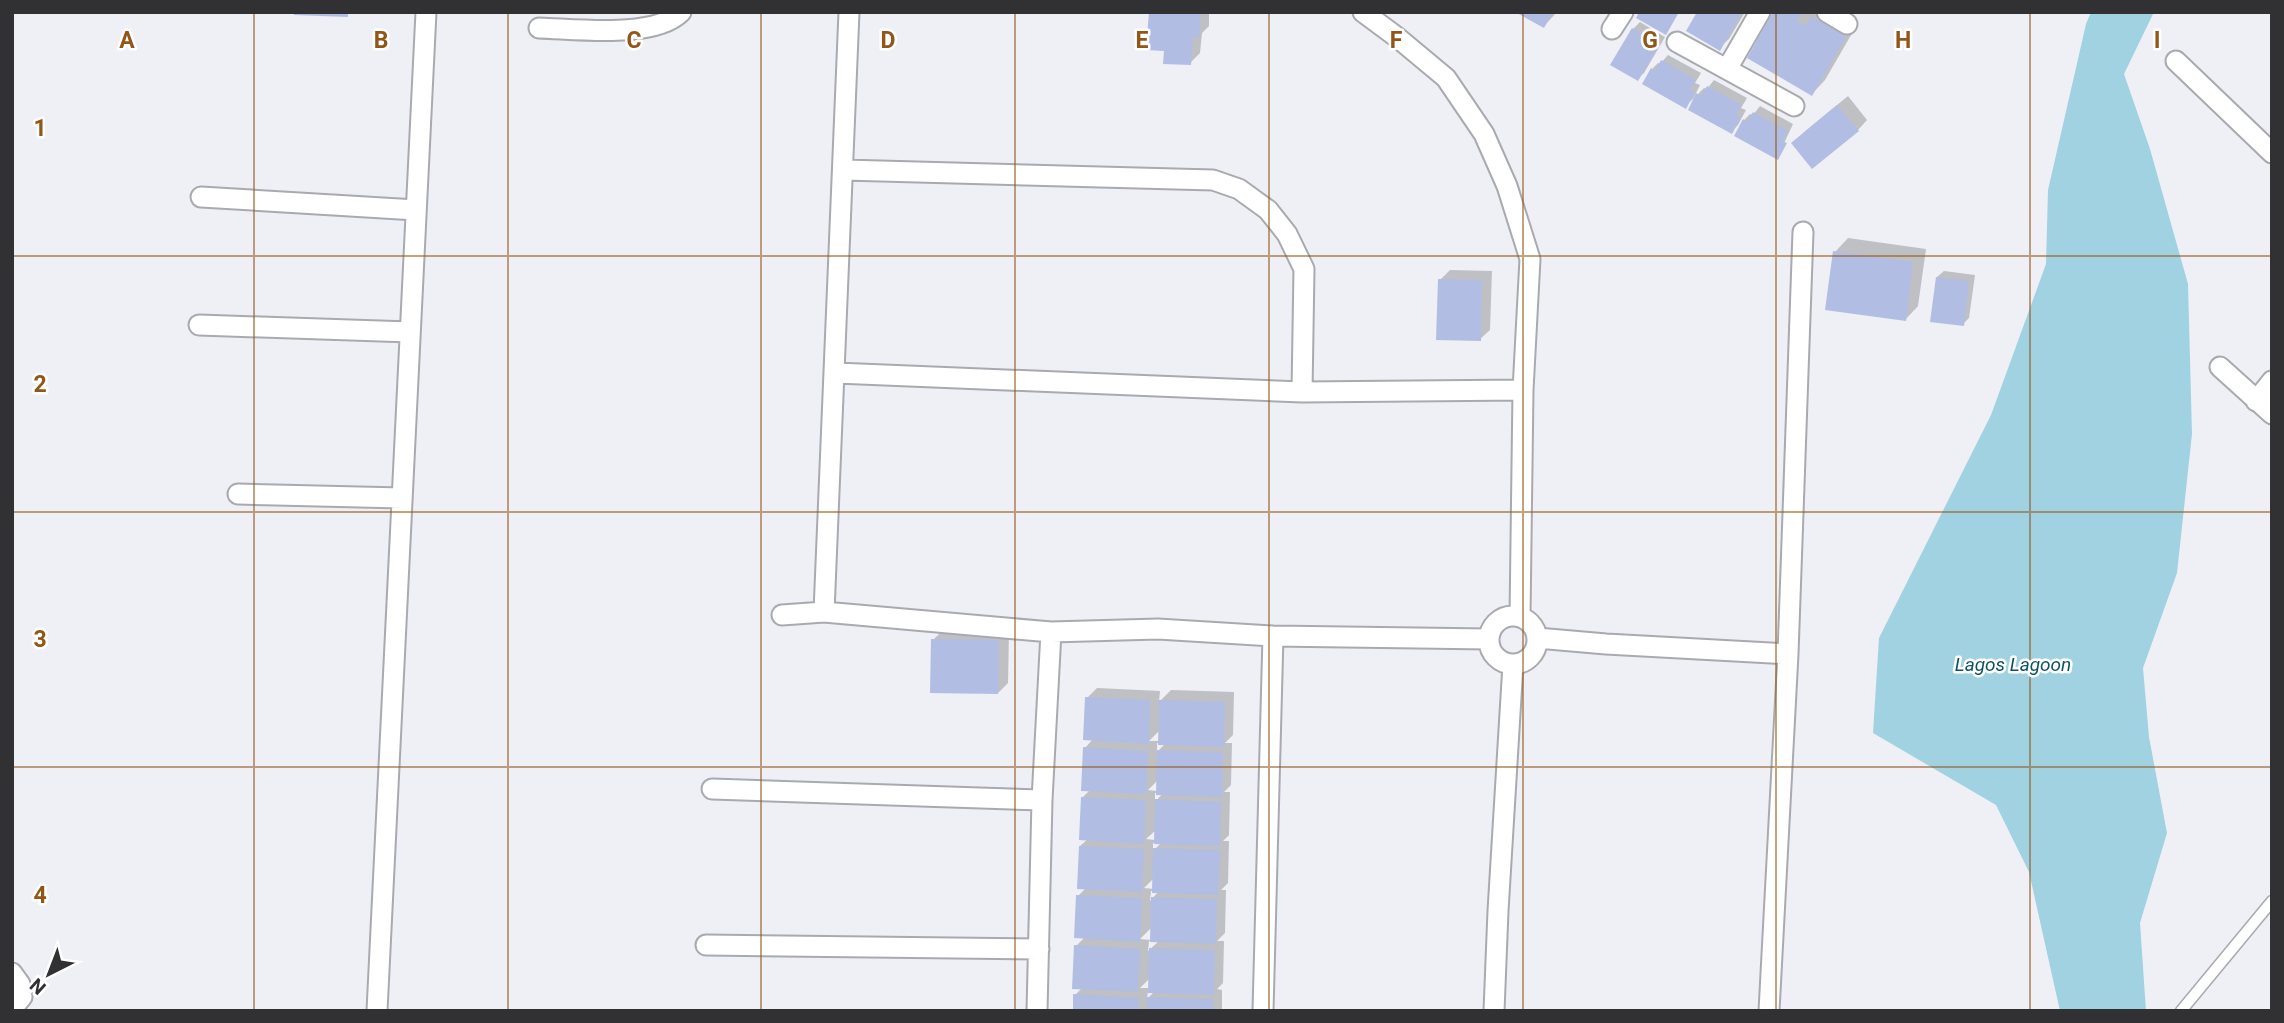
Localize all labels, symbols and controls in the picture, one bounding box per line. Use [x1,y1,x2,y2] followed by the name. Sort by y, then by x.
[119,27,135,54] text: A
[374,27,388,54] text: B
[626,27,642,54] text: C
[881,27,895,54] text: D
[1136,27,1149,54] text: E
[1390,27,1403,54] text: F
[1642,27,1658,54] text: G
[1895,27,1911,54] text: H
[2154,27,2160,54] text: I
[33,115,47,142] text: 1
[33,371,47,398] text: 2
[33,626,47,653] text: 3
[1955,653,2071,676] water label: Lagos Lagoon
[33,882,47,909] text: 4
[14,939,84,1009] north arrow
[25,973,51,999] text: N

